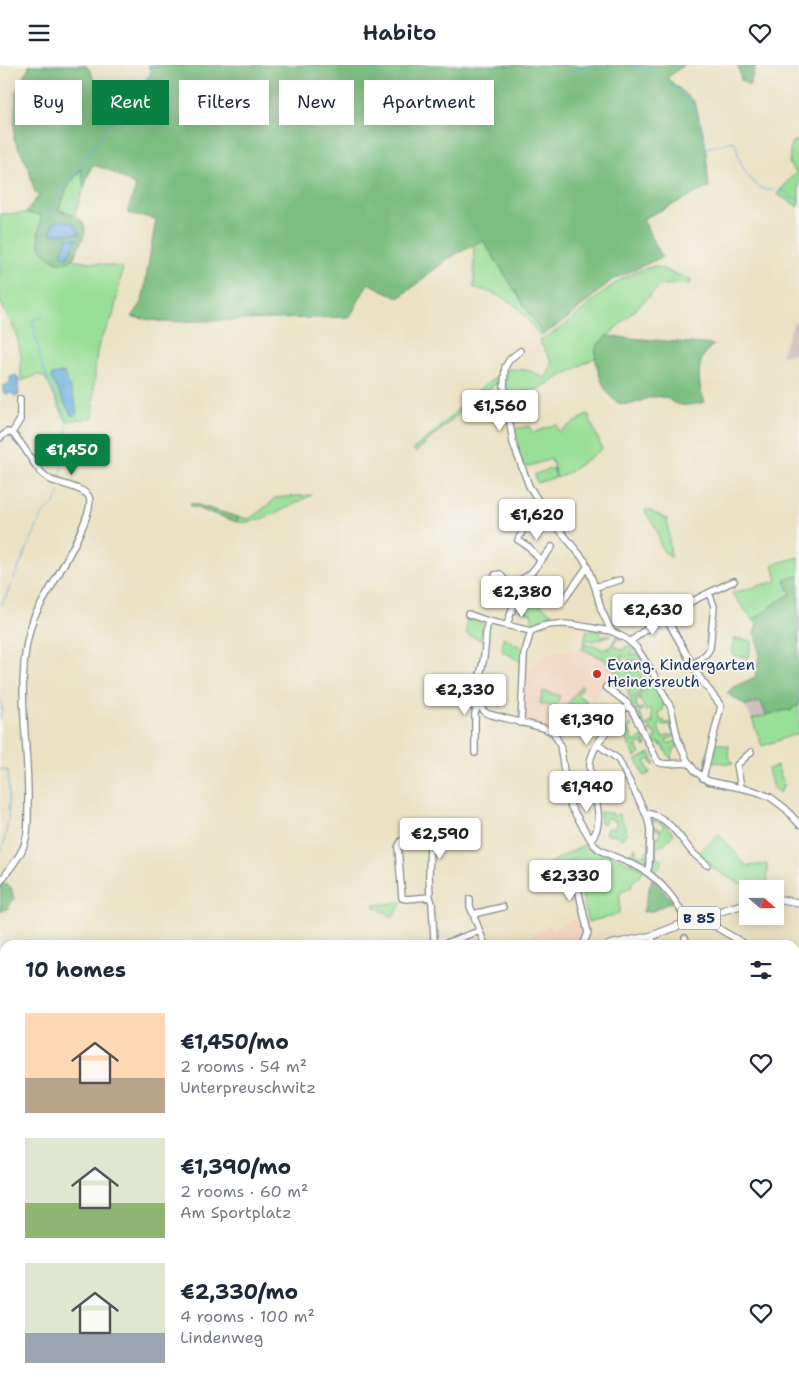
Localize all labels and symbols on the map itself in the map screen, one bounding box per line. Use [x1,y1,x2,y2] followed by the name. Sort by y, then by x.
[459,389,541,432] pin: €1,560
[31,433,113,476] pin: €1,450
[496,499,578,541] pin: €1,620
[481,575,563,618] pin: €2,380
[612,593,694,636] pin: €2,630
[607,655,755,692] place label: Evang. Kindergarten Heinersreuth
[591,668,603,680] marker: Evang. Kindergarten Heinersreuth
[424,673,506,716] pin: €2,330
[546,703,628,746] pin: €1,390
[546,771,628,813] pin: €1,940
[399,817,481,860] pin: €2,590
[529,859,611,902] pin: €2,330
[739,880,784,925] north arrow
[678,906,720,929] road number: B 85

